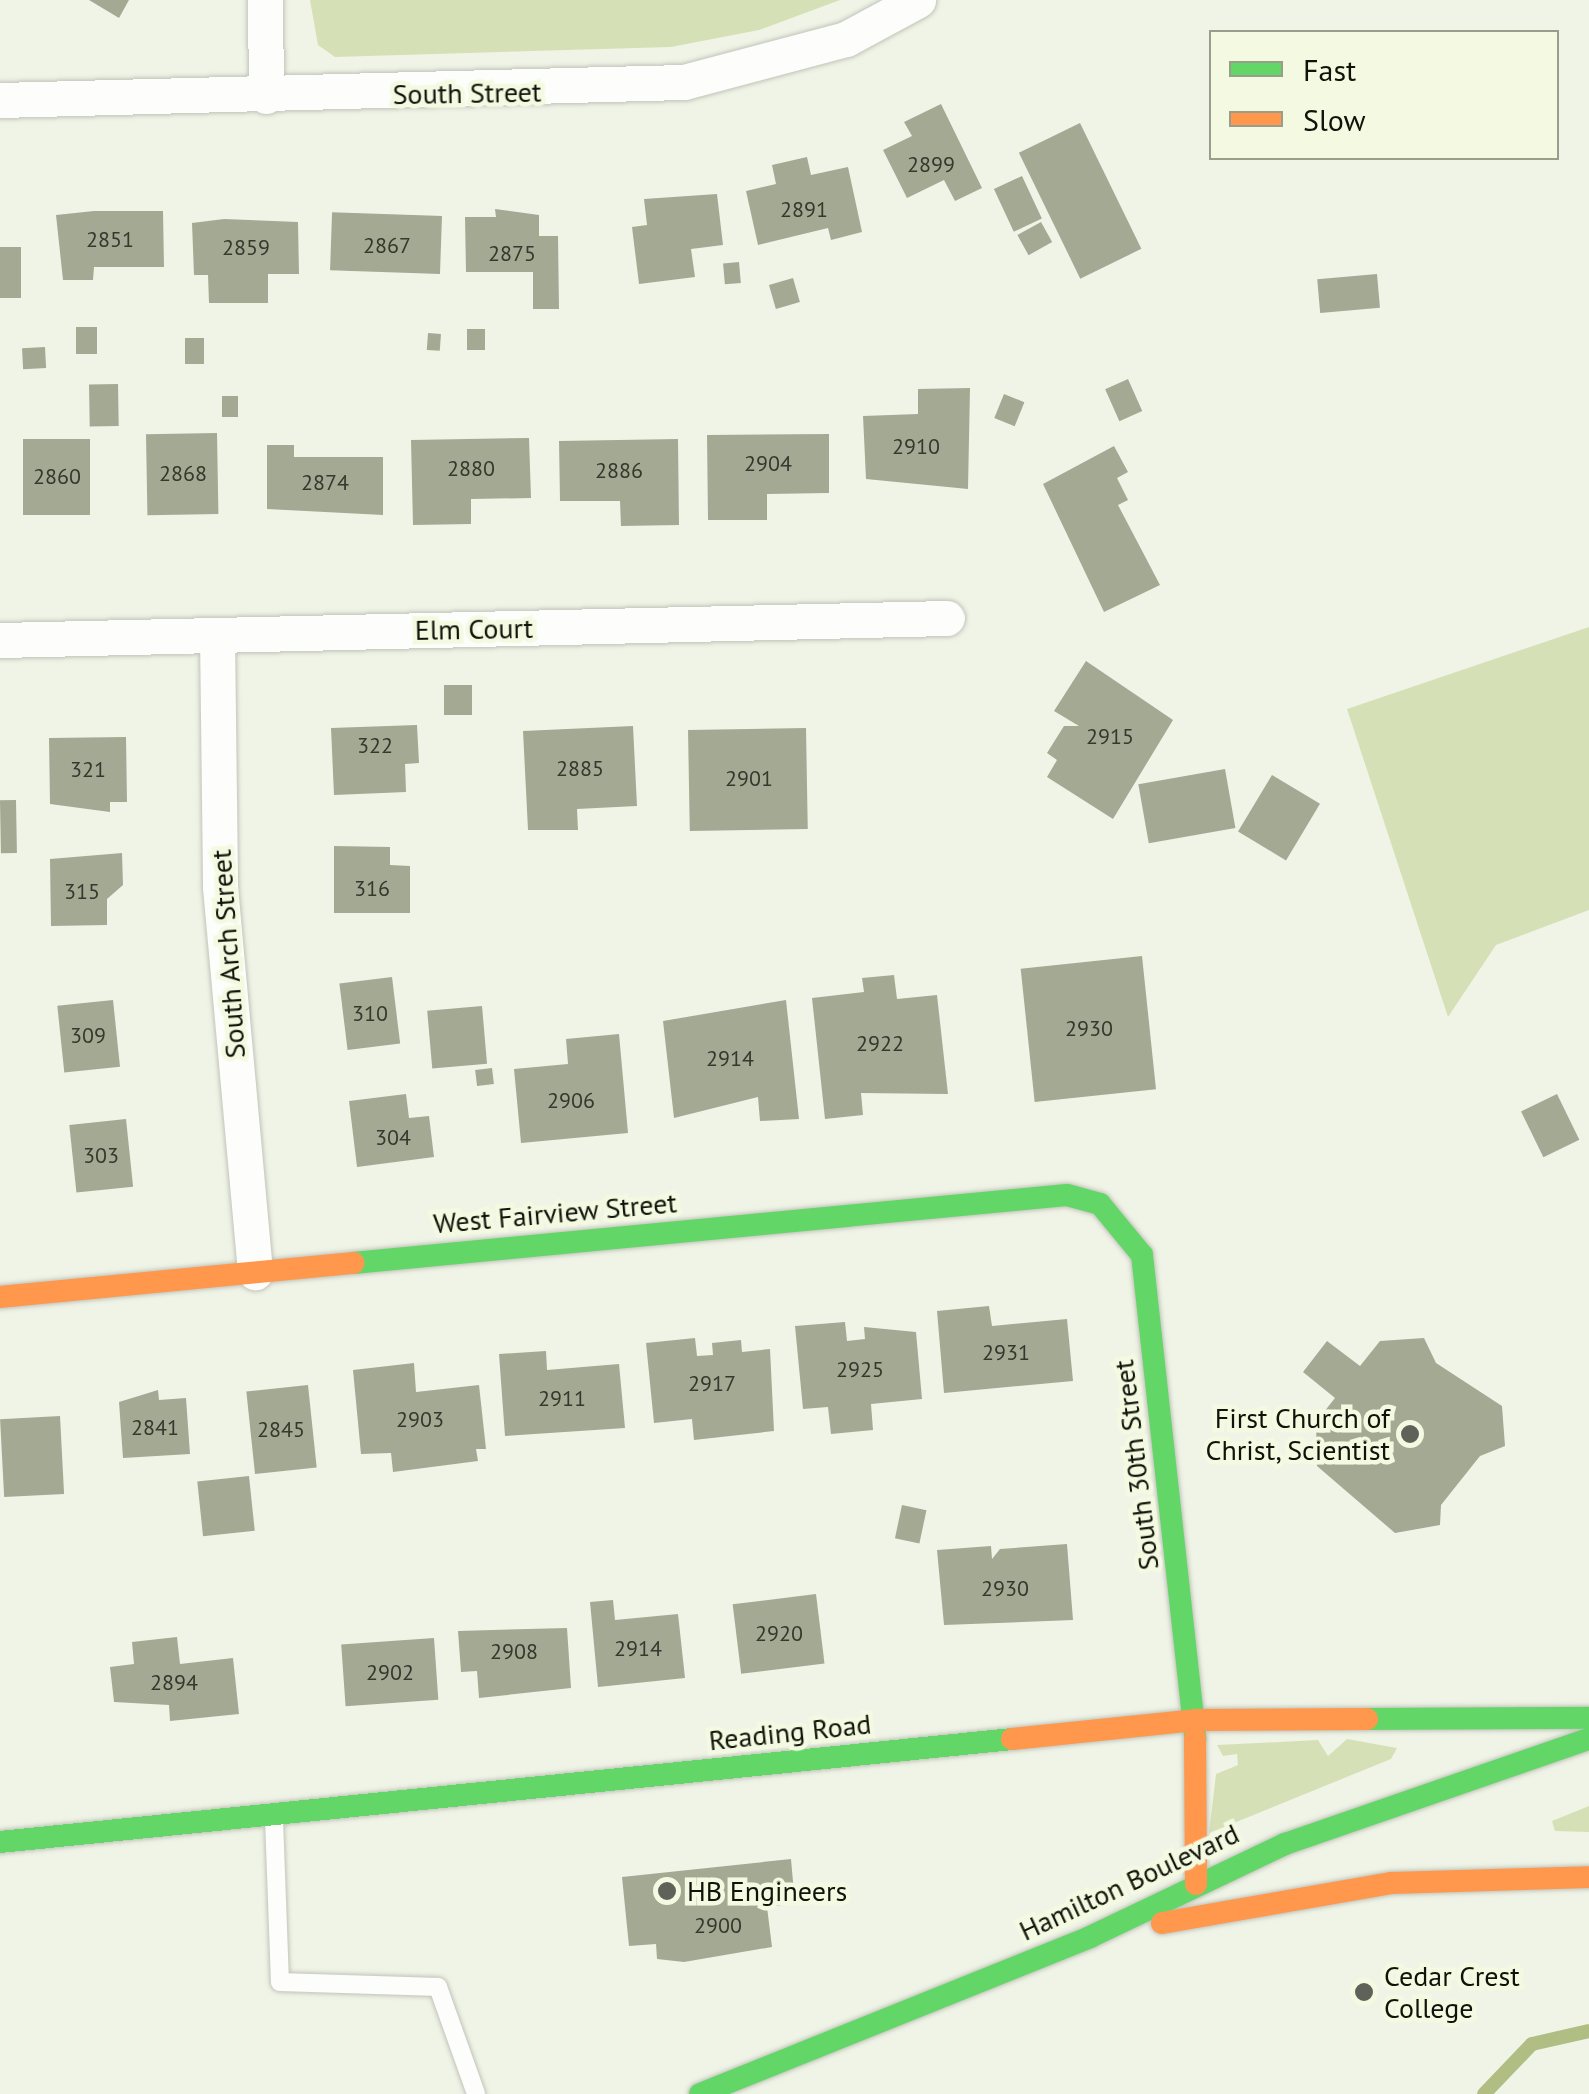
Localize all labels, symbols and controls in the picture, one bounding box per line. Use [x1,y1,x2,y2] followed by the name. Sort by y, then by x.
[1209,30,1559,160] legend
[1303,50,1356,89] text: Fast
[392,75,542,111] street label: South Street
[1303,100,1366,139] text: Slow
[907,152,955,178] house number: 2899
[780,197,828,223] house number: 2891
[86,227,134,253] house number: 2851
[363,233,411,259] house number: 2867
[222,235,270,261] house number: 2859
[488,241,536,267] house number: 2875
[892,434,940,460] house number: 2910
[744,451,792,477] house number: 2904
[447,456,495,482] house number: 2880
[595,458,643,484] house number: 2886
[159,461,207,487] house number: 2868
[33,464,81,490] house number: 2860
[301,470,349,496] house number: 2874
[415,611,533,647] street label: Elm Court
[1086,724,1134,750] house number: 2915
[357,733,393,759] house number: 322
[556,756,604,782] house number: 2885
[70,757,106,783] house number: 321
[725,766,773,792] house number: 2901
[204,848,252,1060] street label: South Arch Street
[354,876,390,902] house number: 316
[64,879,100,905] house number: 315
[352,1001,388,1027] house number: 310
[1065,1016,1113,1042] house number: 2930
[70,1023,106,1049] house number: 309
[856,1031,904,1057] house number: 2922
[706,1046,754,1072] house number: 2914
[547,1088,595,1114] house number: 2906
[375,1125,411,1151] house number: 304
[83,1143,119,1169] house number: 303
[432,1186,678,1240] street label: West Fairview Street
[982,1340,1030,1366] house number: 2931
[836,1357,884,1383] house number: 2925
[1106,1358,1166,1572] street label: South 30th Street
[688,1371,736,1397] house number: 2917
[538,1386,586,1412] house number: 2911
[1203,1401,1390,1467] place label: First Church of Christ, Scientist
[396,1407,444,1433] house number: 2903
[131,1415,179,1441] house number: 2841
[257,1417,305,1443] house number: 2845
[1399,1423,1421,1445] marker: First Church of Christ, Scientist
[981,1576,1029,1602] house number: 2930
[755,1621,803,1647] house number: 2920
[614,1636,662,1662] house number: 2914
[490,1639,538,1665] house number: 2908
[366,1660,414,1686] house number: 2902
[150,1670,198,1696] house number: 2894
[707,1707,873,1757] street label: Reading Road
[1014,1816,1244,1948] street label: Hamilton Boulevard
[687,1874,847,1908] place label: HB Engineers
[656,1880,678,1902] marker: HB Engineers
[694,1913,742,1939] house number: 2900
[1384,1959,1520,2025] place label: Cedar Crest College
[1353,1981,1375,2003] marker: Cedar Crest College

